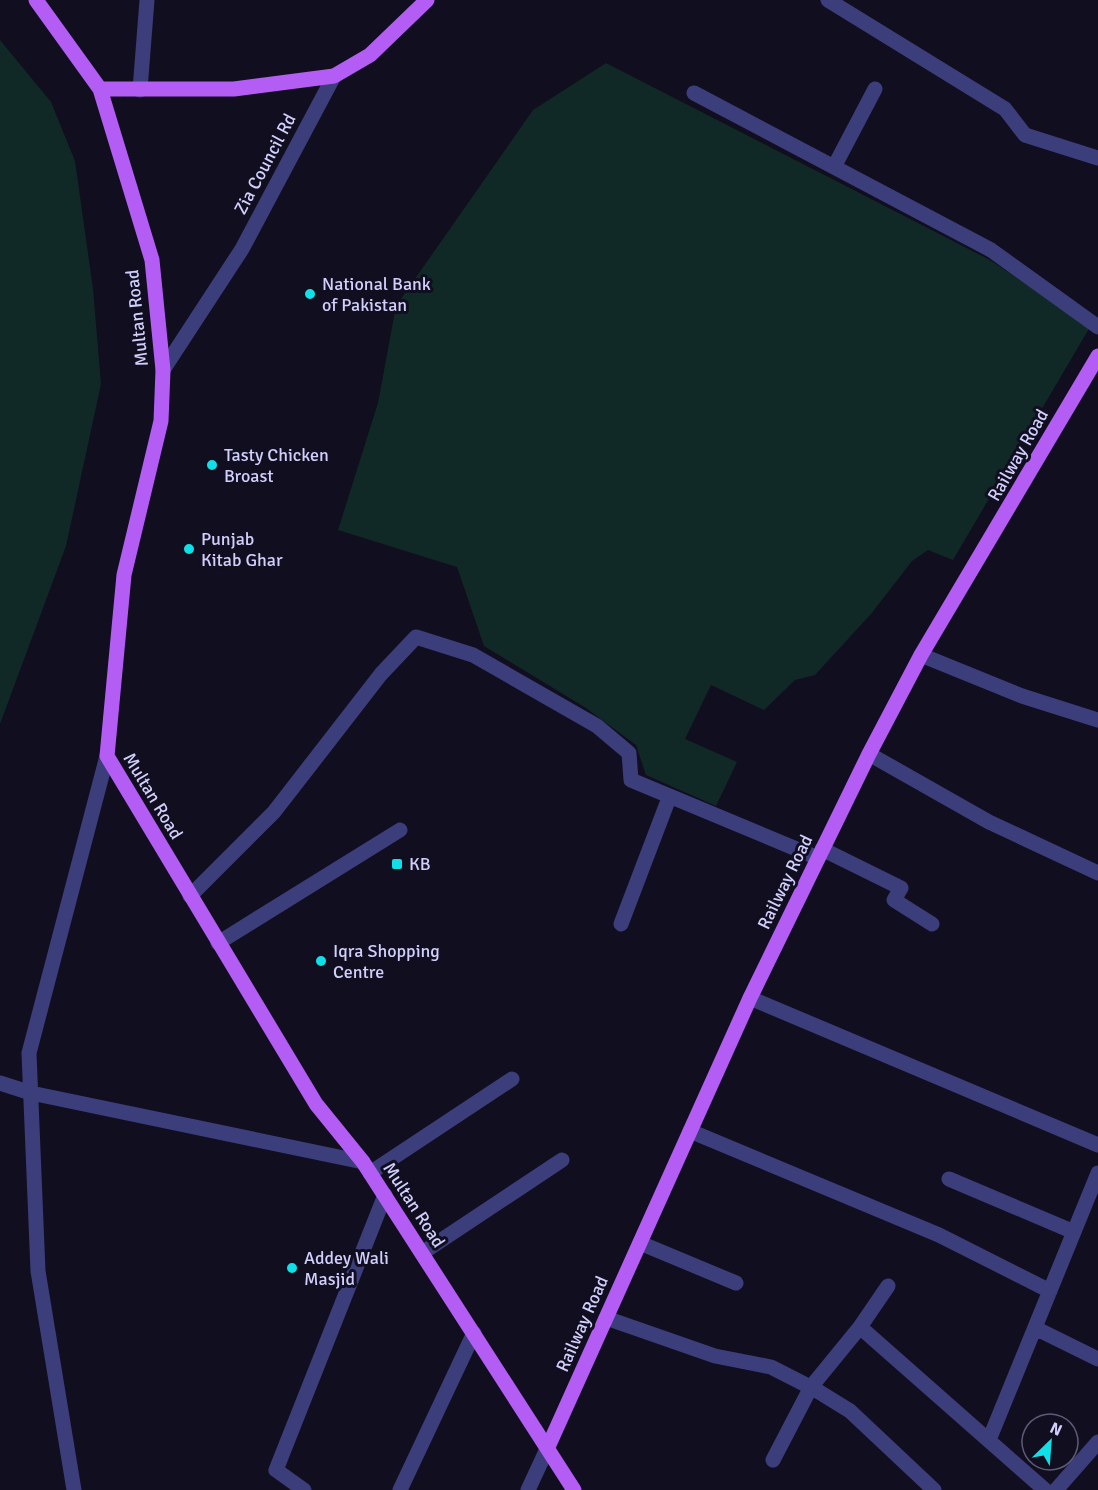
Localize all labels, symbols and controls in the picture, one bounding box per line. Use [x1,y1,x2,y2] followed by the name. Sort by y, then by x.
[229,110,301,218] street label: Zia Council Rd
[121,269,153,367] street label: Multan Road
[322,273,431,316] place label: National Bank of Pakistan
[303,287,317,301] marker: National Bank of Pakistan
[983,405,1053,505] street label: Railway Road
[224,444,329,487] place label: Tasty Chicken Broast
[205,458,219,472] marker: Tasty Chicken Broast
[201,528,283,571] place label: Punjab Kitab Ghar
[182,542,196,556] marker: Punjab Kitab Ghar
[119,749,187,843] street label: Multan Road
[753,831,817,933] street label: Railway Road
[409,853,431,875] place label: KB
[390,857,404,871] marker: KB
[333,940,440,983] place label: Iqra Shopping Centre
[314,954,328,968] marker: Iqra Shopping Centre
[378,1158,450,1252] street label: Multan Road
[304,1247,389,1290] place label: Addey Wali Masjid
[285,1261,299,1275] marker: Addey Wali Masjid
[551,1273,613,1375] street label: Railway Road
[1020,1412,1080,1472] north arrow
[1047,1418,1065,1441] text: N

